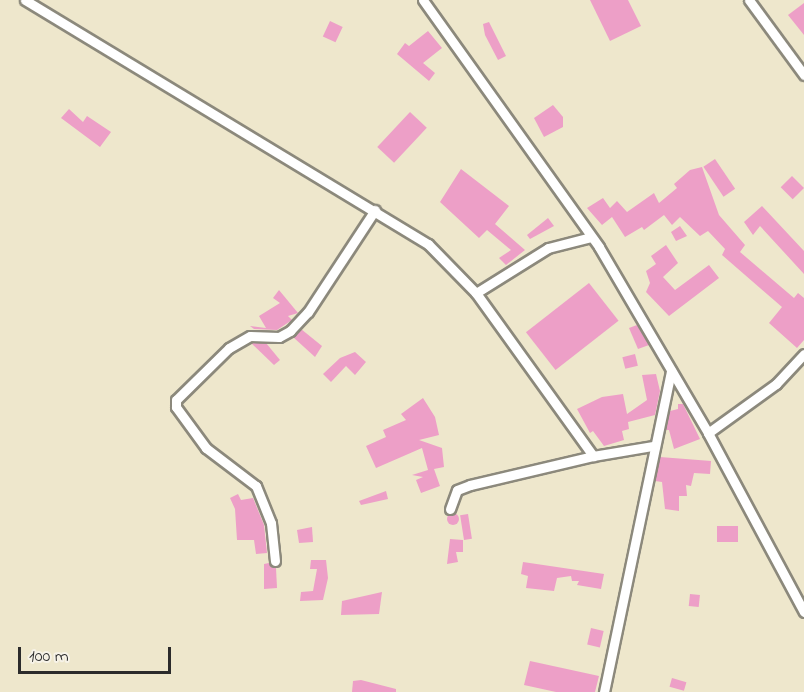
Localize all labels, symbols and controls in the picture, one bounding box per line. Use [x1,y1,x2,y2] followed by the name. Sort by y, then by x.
[21,635,174,673] scale bar
[29,644,69,670] text: 100 m

